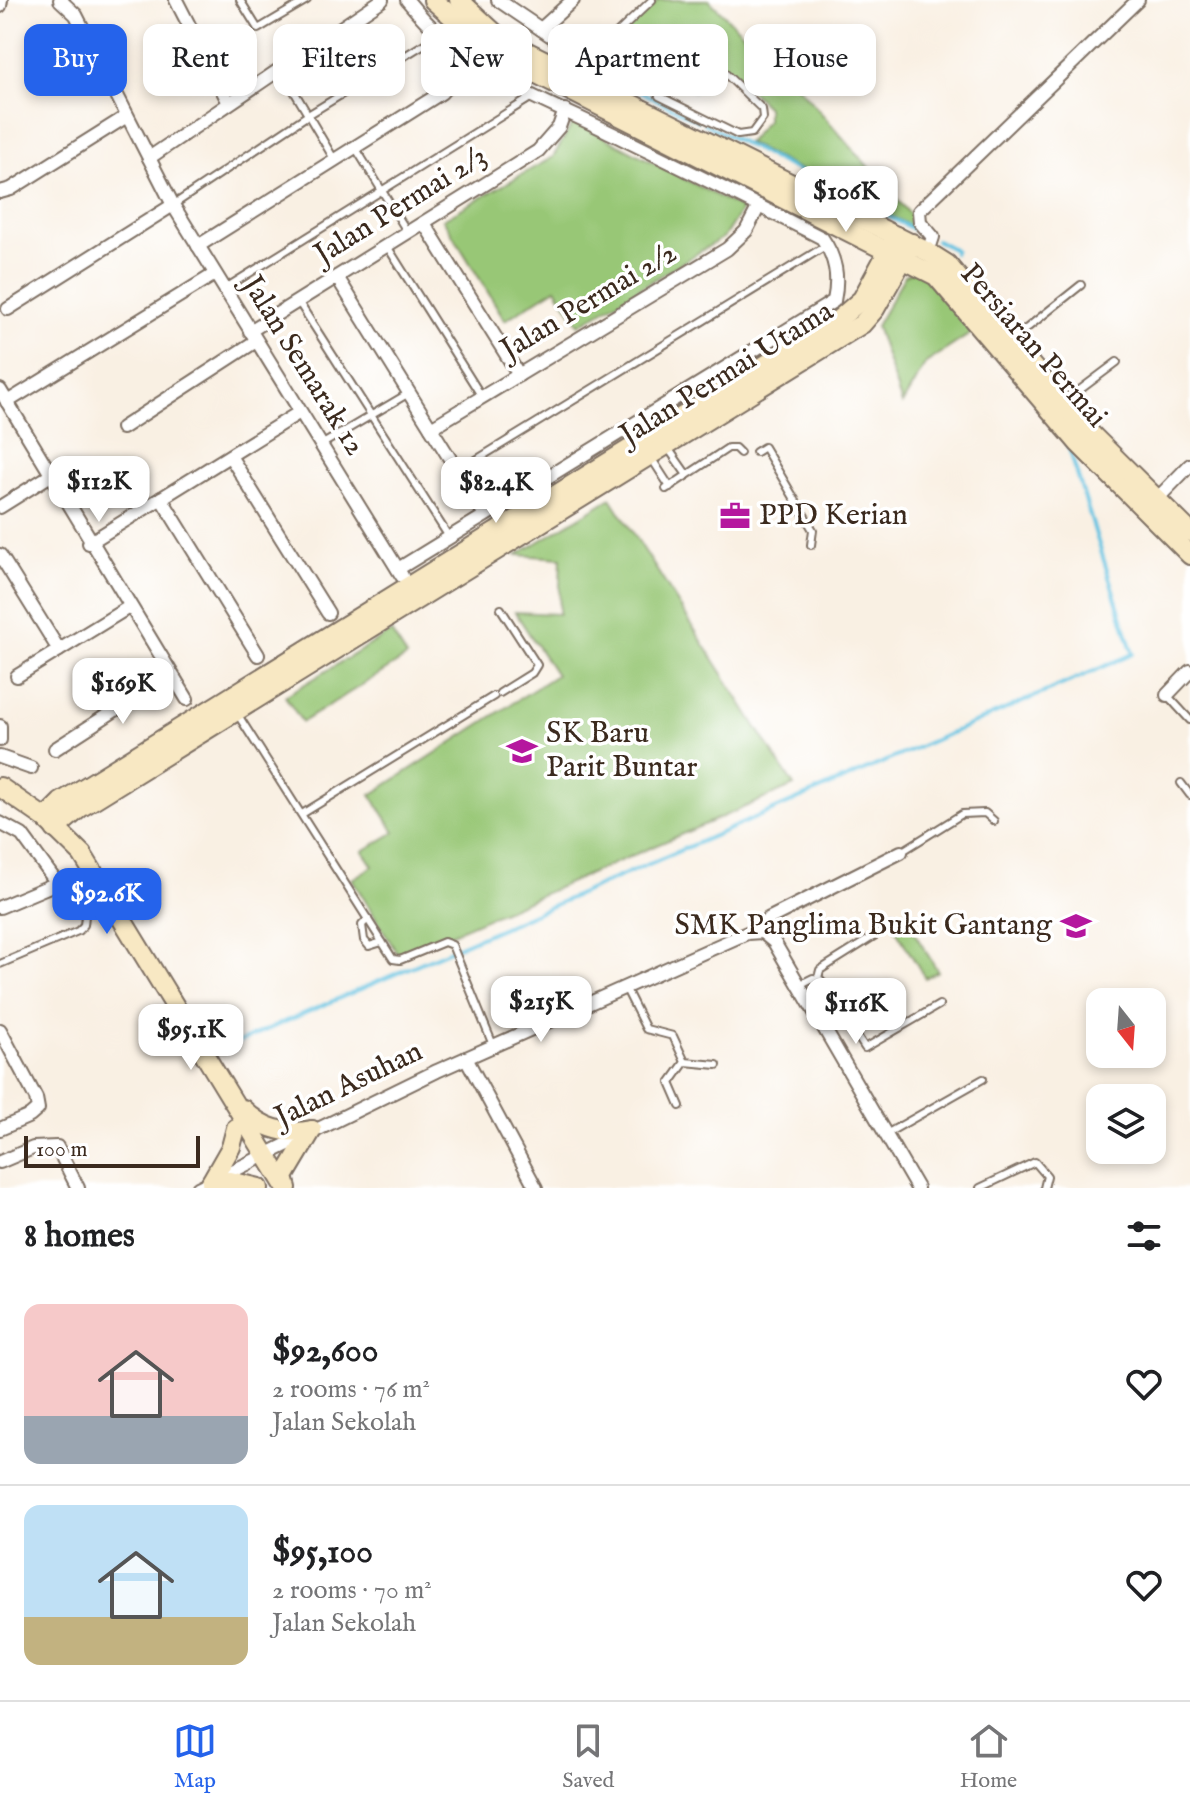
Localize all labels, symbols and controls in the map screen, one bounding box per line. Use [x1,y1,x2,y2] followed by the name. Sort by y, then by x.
[24,24,127,96] chip: Buy
[143,24,257,96] chip: Rent
[273,24,405,96] chip: Filters
[421,24,532,96] chip: New
[548,24,728,96] chip: Apartment
[744,24,876,96] chip: House
[305,138,494,276] street label: Jalan Permai 2/3
[790,166,902,234] pin: $106K
[813,175,879,208] text: $106K
[491,235,684,371] street label: Jalan Permai 2/2
[951,256,1115,436] street label: Persiaran Permai
[231,266,374,463] street label: Jalan Semarak 12
[611,293,841,457] street label: Jalan Permai Utama
[43,456,155,524] pin: $112K
[431,457,561,525] pin: $82.4K
[67,465,131,498] text: $112K
[459,466,533,499] text: $82.4K
[759,497,908,535] place label: PPD Kerian
[718,499,752,533] office icon: PPD Kerian
[67,658,179,726] pin: $169K
[90,667,156,700] text: $169K
[546,715,698,787] place label: SK Baru Parit Buntar
[505,734,539,768] school or university icon: SK Baru Parit Buntar
[42,868,172,936] pin: $92.6K
[70,877,144,910] text: $92.6K
[674,907,1053,945] place label: SMK Panglima Bukit Gantang
[1059,909,1093,943] school or university icon: SMK Panglima Bukit Gantang
[485,976,597,1044] pin: $215K
[800,978,912,1046] pin: $116K
[509,985,573,1018] text: $215K
[824,987,888,1020] text: $116K
[1086,988,1166,1068] north arrow
[1086,988,1166,1164] map controls
[126,1004,256,1072] pin: $95.1K
[156,1013,226,1046] text: $95.1K
[266,1033,429,1138] street label: Jalan Asuhan
[1086,1084,1166,1164] button: layers
[24,1132,200,1168] scale bar
[36,1136,88,1164] text: 100 m
[1122,1214,1166,1258] icon: filters
[24,1215,135,1258] text: 8 homes
[272,1330,378,1373] text: $92,600
[88,1336,184,1432] icon: home
[1122,1362,1166,1406] icon: heart
[272,1373,430,1406] text: 2 rooms · 76 m²
[272,1406,416,1439] text: Jalan Sekolah
[272,1531,373,1574] text: $95,100
[88,1537,184,1633] icon: home
[1122,1563,1166,1607] icon: heart
[272,1574,432,1607] text: 2 rooms · 70 m²
[272,1607,416,1640] text: Jalan Sekolah
[173,1719,217,1795] tab: Map
[562,1719,614,1795] tab: Saved
[960,1719,1017,1795] tab: Home

